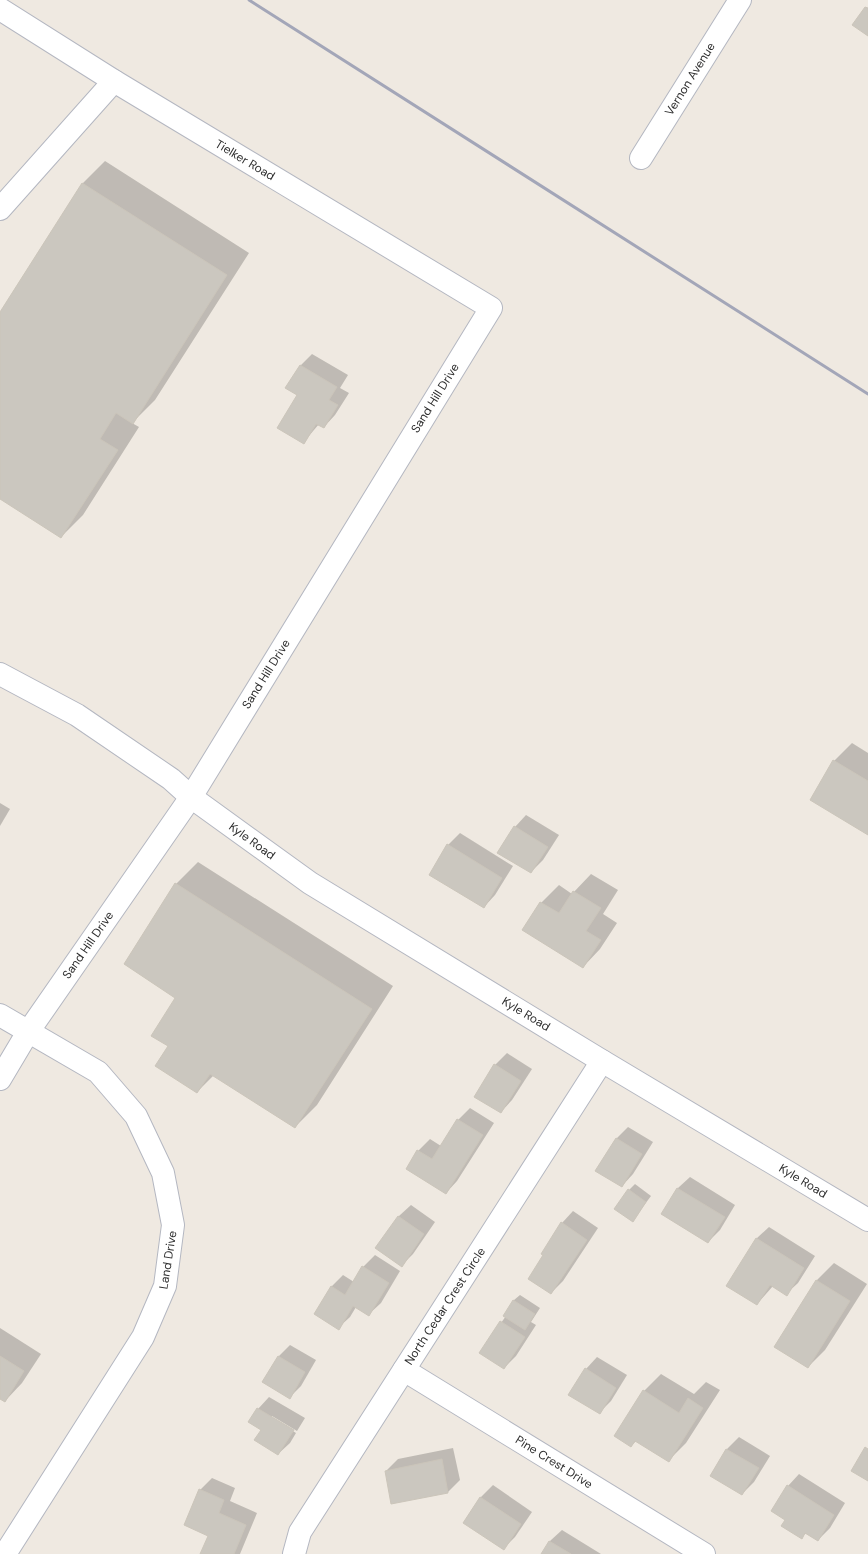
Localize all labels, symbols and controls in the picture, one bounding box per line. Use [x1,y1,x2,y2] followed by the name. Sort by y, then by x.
[661,39,719,119] street label: Vernon Avenue
[212,136,278,184] street label: Tielker Road
[407,360,463,436] street label: Sand Hill Drive
[238,636,294,712] street label: Sand Hill Drive
[226,819,278,863] street label: Kyle Road
[59,908,117,982] street label: Sand Hill Drive
[499,993,553,1035] street label: Kyle Road
[776,1160,830,1202] street label: Kyle Road
[155,1229,181,1290] street label: Land Drive
[401,1244,489,1368] street label: North Cedar Crest Circle
[512,1432,596,1492] street label: Pine Crest Drive

